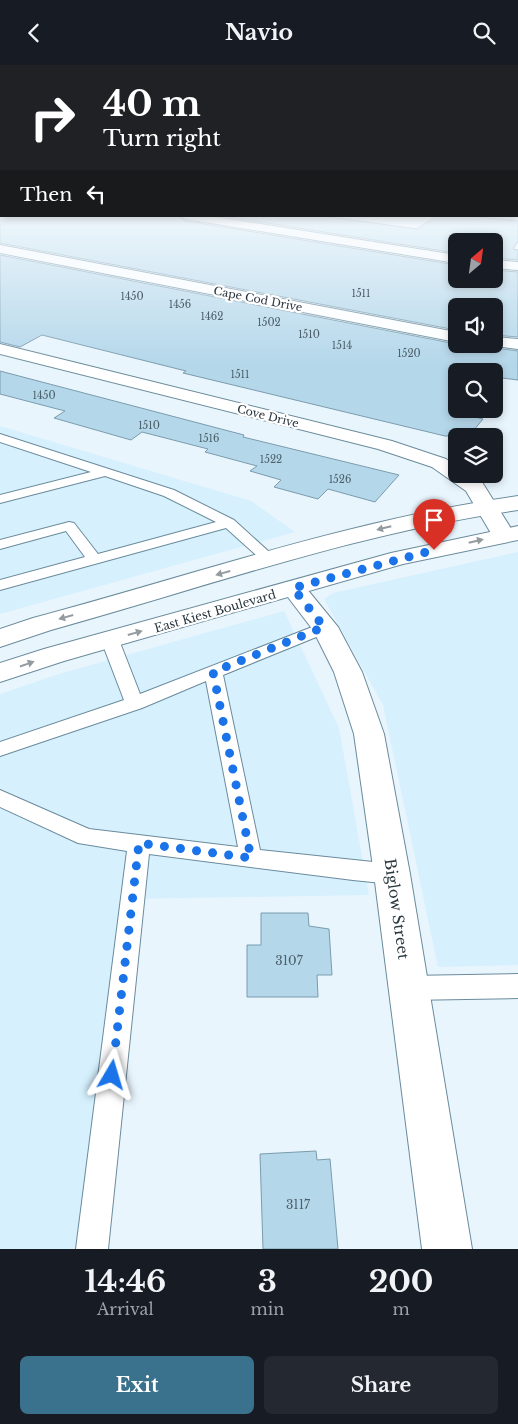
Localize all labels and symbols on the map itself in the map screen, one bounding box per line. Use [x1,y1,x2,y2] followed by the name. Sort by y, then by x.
[448,233,502,287] north arrow
[213,284,303,314] street label: Cape Cod Drive
[351,287,371,300] house number: 1511
[120,290,144,303] house number: 1450
[169,298,191,311] house number: 1456
[201,310,223,323] house number: 1462
[257,316,281,329] house number: 1502
[298,328,320,341] house number: 1510
[332,339,352,352] house number: 1514
[397,347,421,360] house number: 1520
[230,368,250,381] house number: 1511
[32,389,56,402] house number: 1450
[236,402,300,430] street label: Cove Drive
[138,419,160,432] house number: 1510
[198,432,220,445] house number: 1516
[260,453,282,466] house number: 1522
[329,473,351,486] house number: 1526
[413,499,455,550] pin
[377,524,392,532] one-way arrow
[468,537,483,545] one-way arrow
[215,569,230,577] one-way arrow
[152,586,278,636] street label: East Kiest Boulevard
[59,614,74,622] one-way arrow
[128,629,143,637] one-way arrow
[20,660,35,668] one-way arrow
[381,857,414,961] street label: Biglow Street
[275,953,304,968] house number: 3107
[85,1048,137,1100] position arrow
[286,1197,311,1212] house number: 3117

